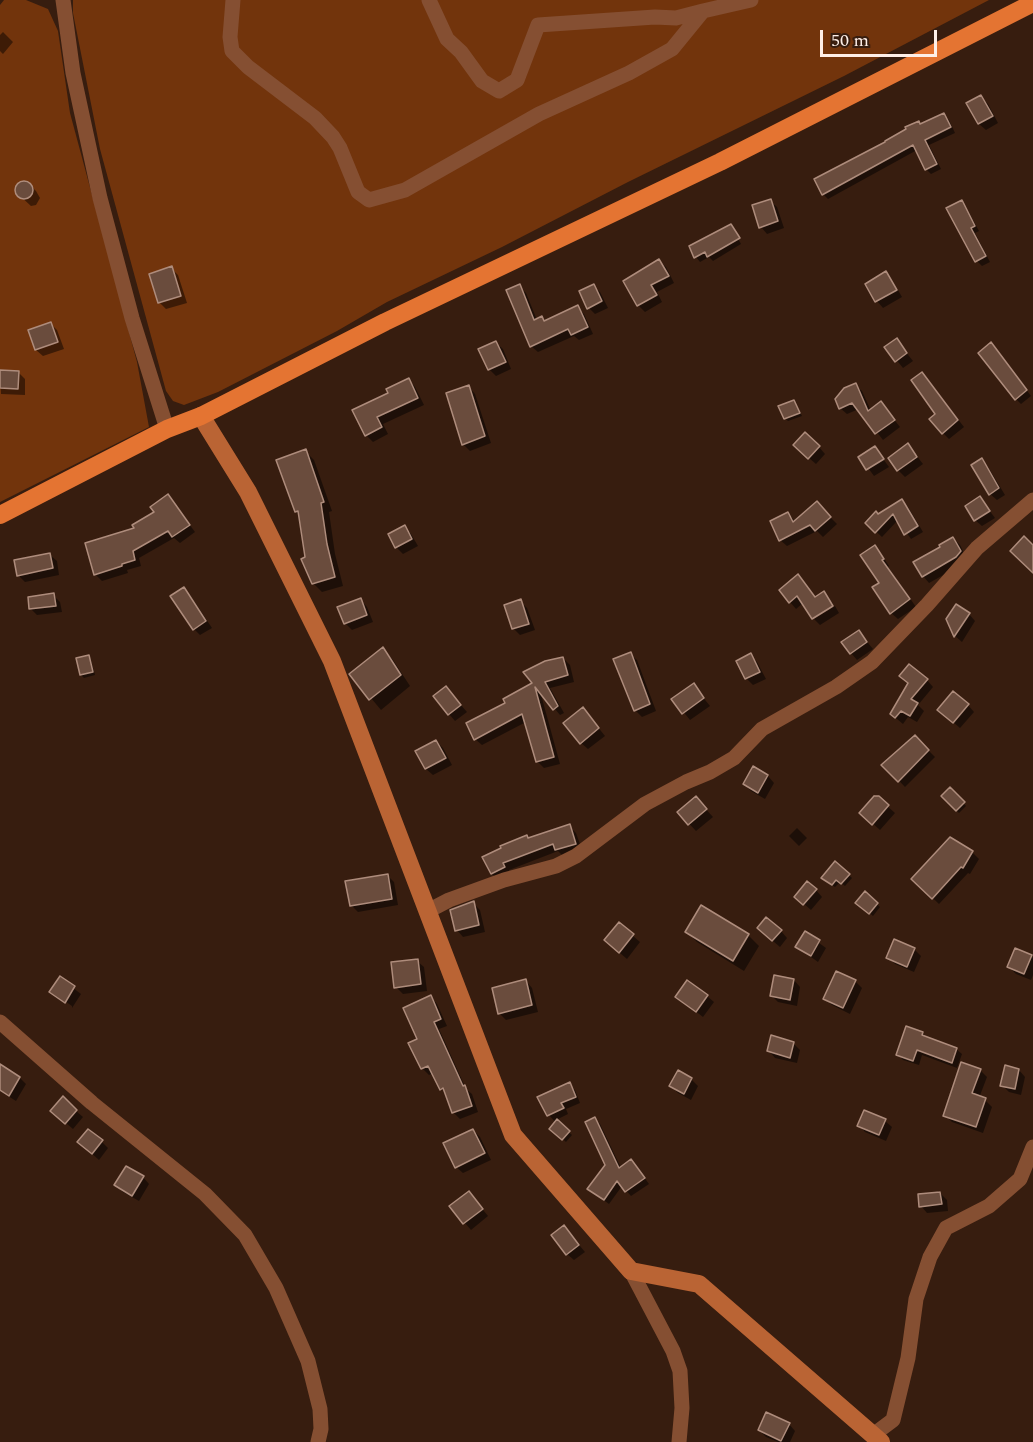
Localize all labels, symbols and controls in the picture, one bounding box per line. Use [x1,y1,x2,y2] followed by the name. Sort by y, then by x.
[823,18,940,56] scale bar
[831,27,869,54] text: 50 m

